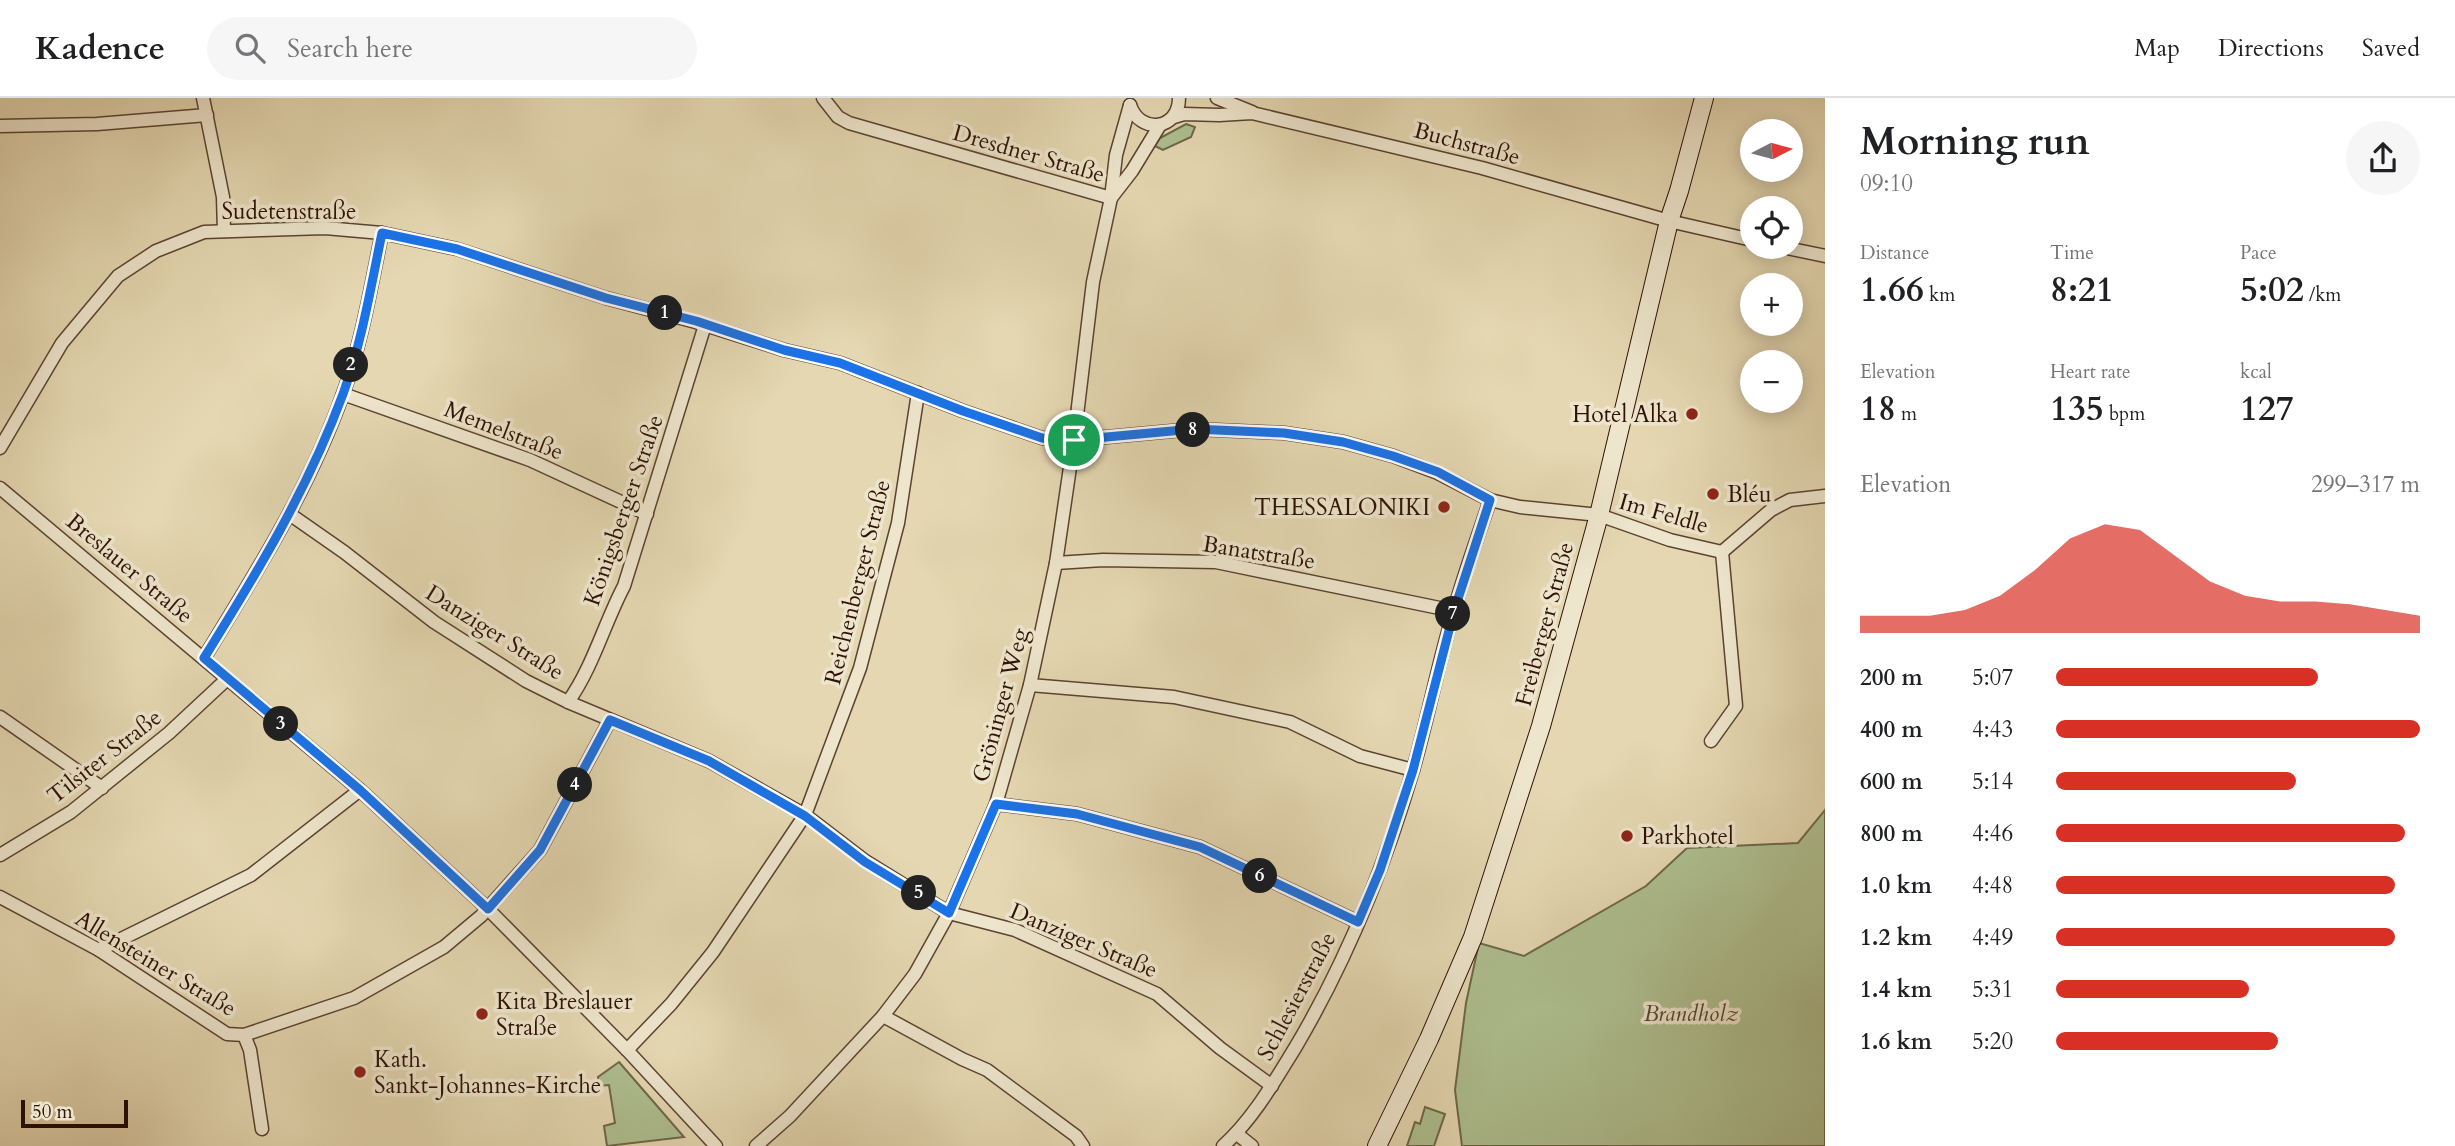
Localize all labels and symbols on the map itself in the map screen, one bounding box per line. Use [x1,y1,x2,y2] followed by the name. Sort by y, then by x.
[1410,114,1523,173] street label: Buchstraße
[949,117,1109,190] street label: Dresdner Straße
[1740,119,1802,182] north arrow
[221,196,357,227] street label: Sudetenstraße
[648,296,682,330] pin: 1
[334,348,368,382] pin: 2
[440,394,568,467] street label: Memelstraße
[1572,399,1678,430] place label: Hotel Alka
[1684,406,1700,422] marker: Hotel Alka
[1044,410,1104,470] pin
[576,411,671,610] street label: Königsberger Straße
[1176,412,1210,448] pin: 8
[817,477,898,688] street label: Reichenberger Straße
[1727,479,1772,510] place label: Bléu
[1616,486,1712,541] street label: Im Feldle
[1705,486,1721,502] marker: Bléu
[1254,492,1430,523] place label: THESSALONIKI
[1436,499,1452,515] marker: THESSALONIKI
[60,506,200,631] street label: Breslauer Straße
[1201,528,1317,577] street label: Banatstraße
[1508,539,1581,710] street label: Freiberger Straße
[420,578,570,687] street label: Danziger Straße
[1436,596,1470,632] pin: 7
[965,625,1036,786] street label: Gröninger Weg
[41,702,168,811] street label: Tilsiter Straße
[264,706,298,742] pin: 3
[558,768,592,802] pin: 4
[1641,821,1734,852] place label: Parkhotel
[1619,828,1635,844] marker: Parkhotel
[1242,858,1278,894] pin: 6
[902,876,936,910] pin: 5
[1005,895,1162,986] street label: Danziger Straße
[69,903,242,1024] street label: Allensteiner Straße
[1250,927,1343,1066] street label: Schlesierstraße
[496,986,633,1043] place label: Kita Breslauer Straße
[1644,998,1738,1029] park label: Brandholz
[474,1006,490,1022] marker: Kita Breslauer Straße
[374,1044,601,1101] place label: Kath. Sankt-Johannes-Kirche
[352,1064,368,1080] marker: Kath. Sankt-Johannes-Kirche
[21,1097,128,1129] scale bar

